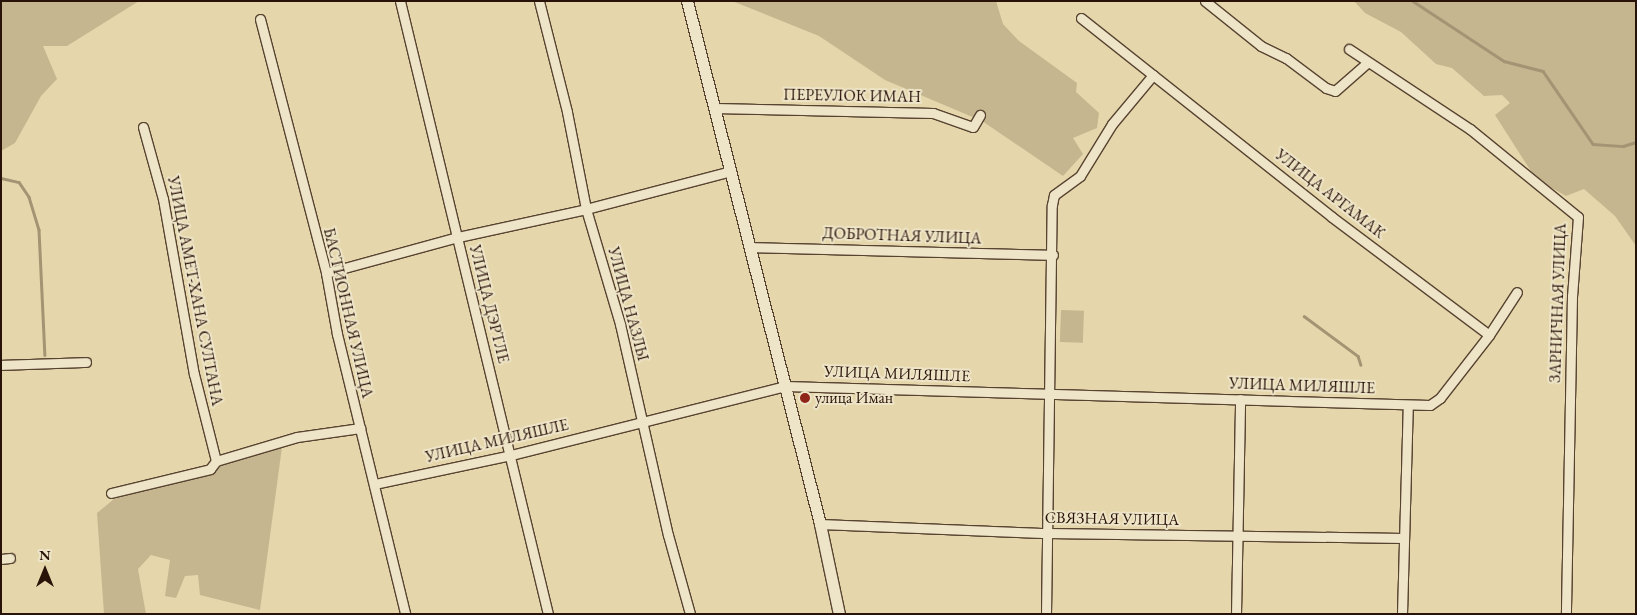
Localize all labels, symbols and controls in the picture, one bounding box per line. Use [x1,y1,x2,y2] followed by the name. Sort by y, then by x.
[783,85,921,107] street label: ПЕРЕУЛОК ИМАН
[1271,145,1389,243] street label: УЛИЦА АРГАМАК
[163,174,227,408] street label: УЛИЦА АМЕТ-ХАНА СУЛТАНА
[1546,223,1570,383] street label: ЗАРНИЧНАЯ УЛИЦА
[822,224,982,248] street label: ДОБРОТНАЯ УЛИЦА
[319,226,377,400] street label: БАСТИОННАЯ УЛИЦА
[465,243,513,365] street label: УЛИЦА ДЭРТЛЕ
[604,245,652,363] street label: УЛИЦА НАЗЛЫ
[824,362,970,386] street label: УЛИЦА МИЛЯШЛЕ
[1229,374,1375,398] street label: УЛИЦА МИЛЯШЛЕ
[815,388,893,408] place label: улица Иман
[799,392,811,404] marker: улица Иман
[424,415,570,467] street label: УЛИЦА МИЛЯШЛЕ
[1045,508,1179,530] street label: СВЯЗНАЯ УЛИЦА
[20,545,70,595] north arrow
[39,546,51,564] text: N

